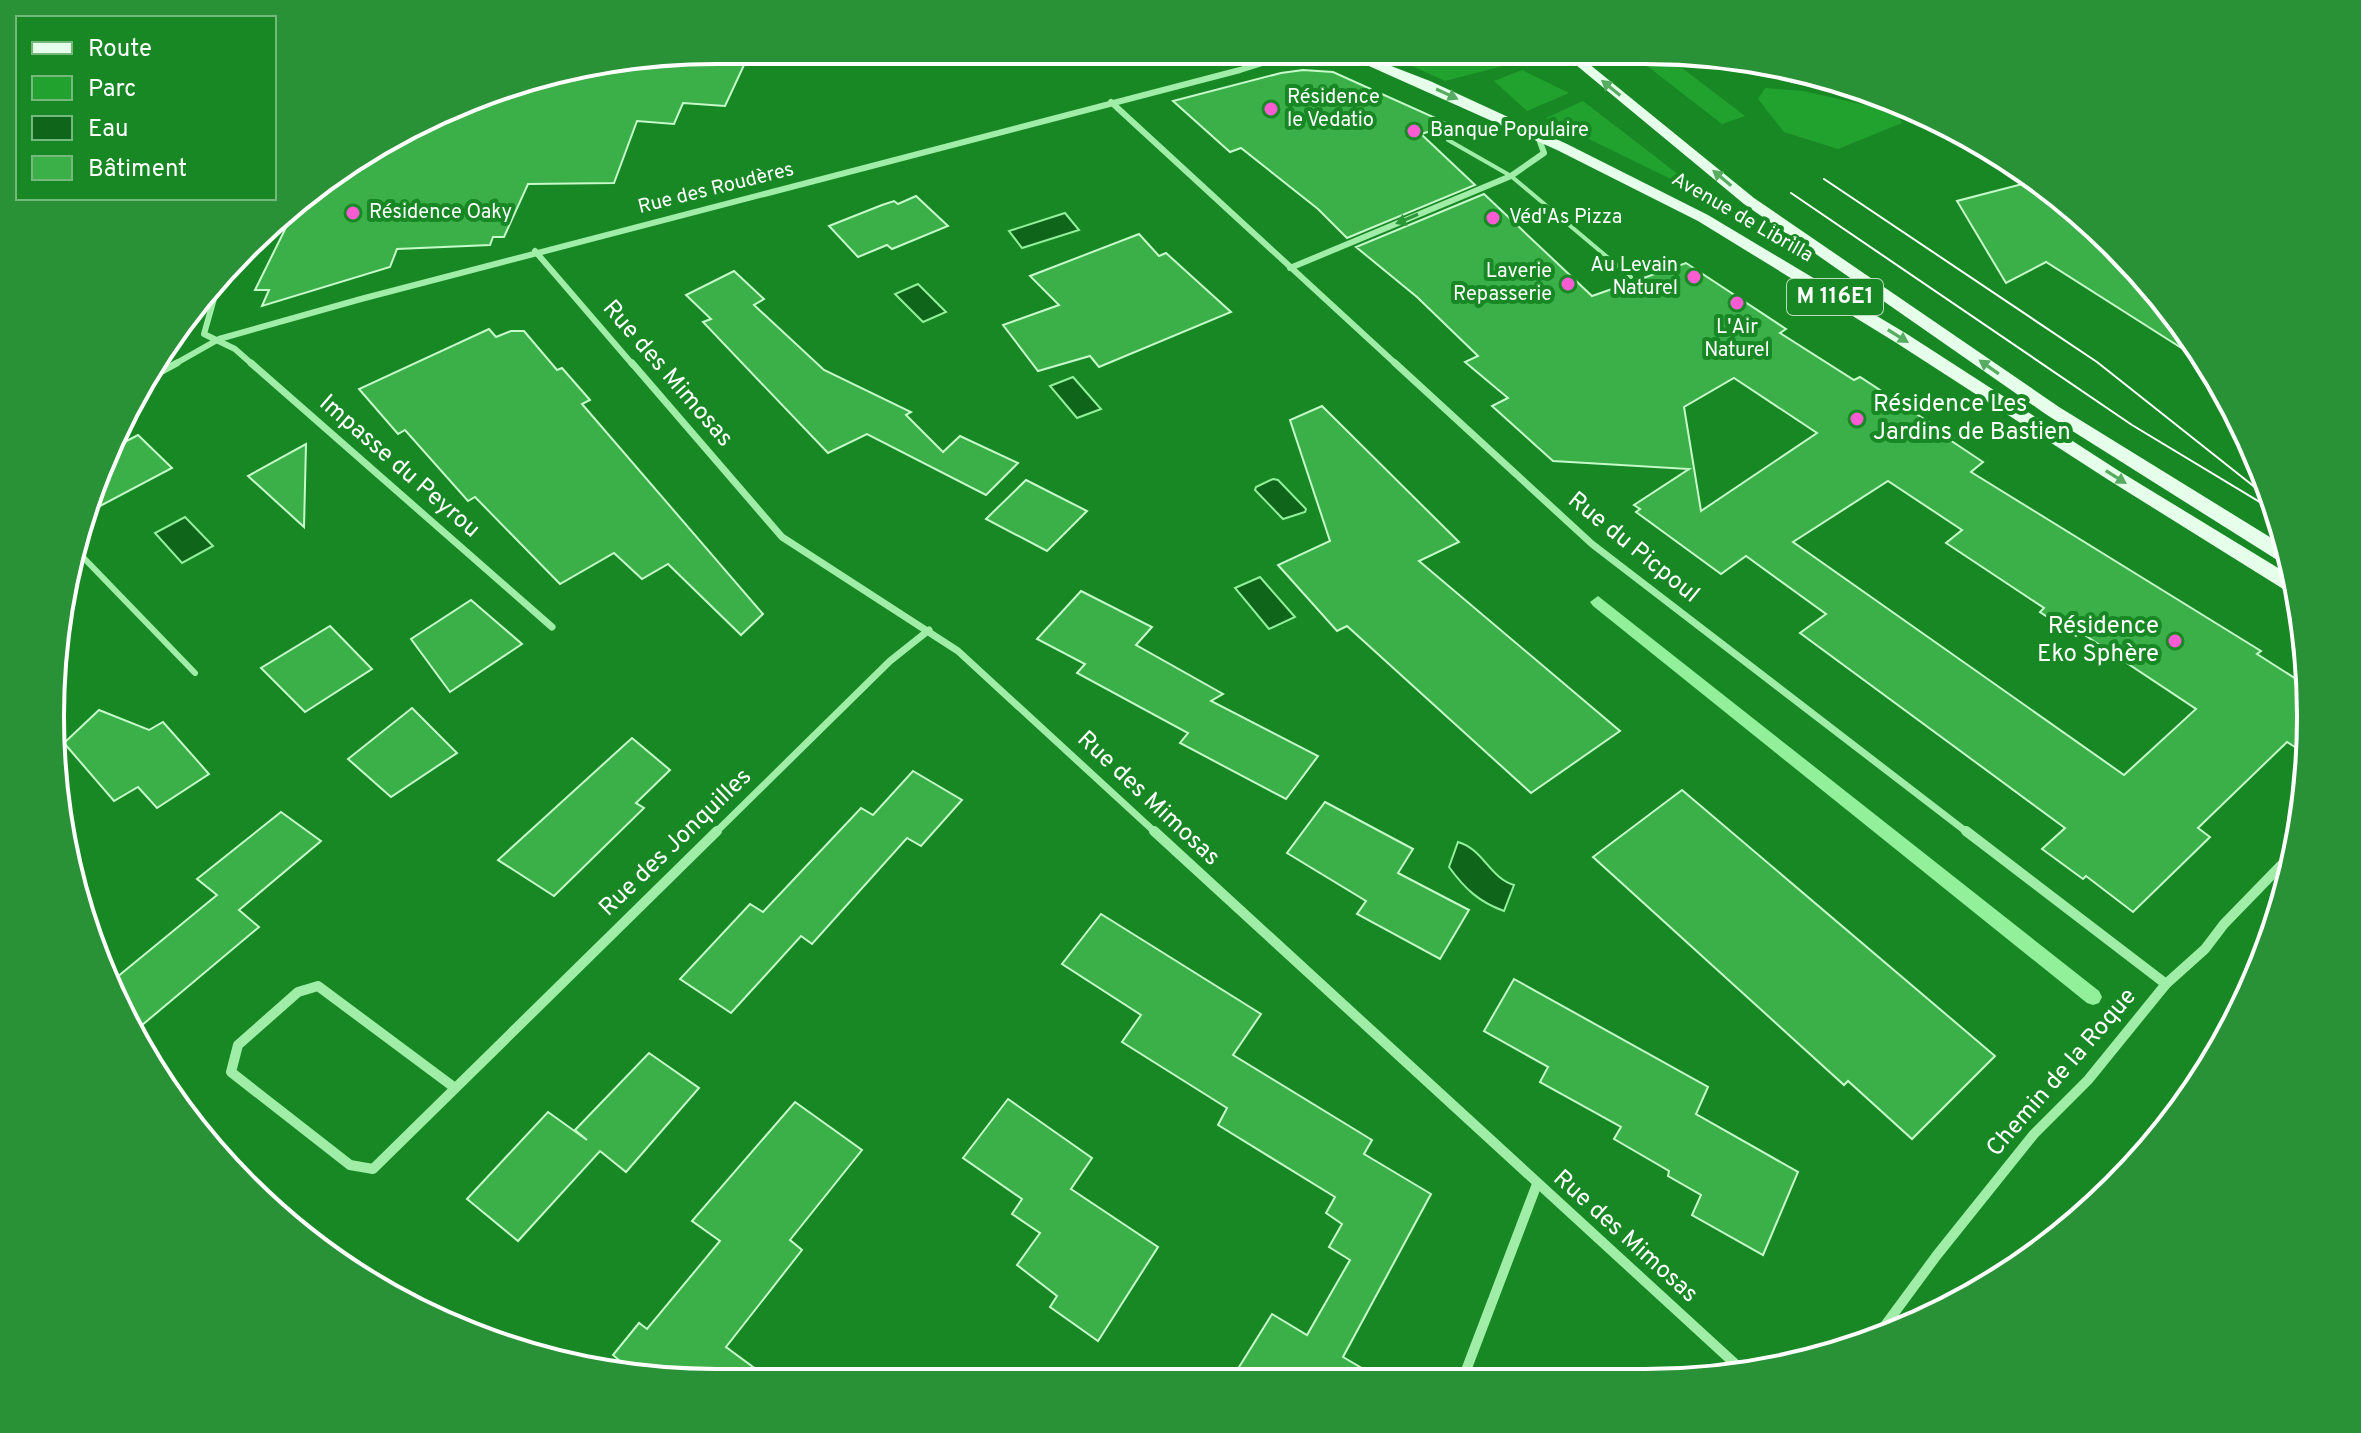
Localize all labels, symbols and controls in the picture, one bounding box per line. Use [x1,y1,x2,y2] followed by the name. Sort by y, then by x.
[16,16,276,200] legend
[88,35,152,65] text: Route
[88,75,136,105] text: Parc
[1601,80,1621,97] one-way arrow
[1287,85,1380,134] place label: Résidence le Vedatio
[1435,87,1459,101] one-way arrow
[1262,100,1280,118] marker: Résidence le Vedatio
[88,115,128,145] text: Eau
[1430,118,1589,144] place label: Banque Populaire
[1405,122,1423,140] marker: Banque Populaire
[88,155,187,185] text: Bâtiment
[635,157,797,221] street label: Rue des Roudères
[1666,167,1818,269] street label: Avenue de Librilla
[1712,170,1732,187] one-way arrow
[369,200,512,226] place label: Résidence Oaky
[344,204,362,222] marker: Résidence Oaky
[1509,205,1622,231] place label: Véd'As Pizza
[1484,209,1502,227] marker: Véd'As Pizza
[1396,213,1419,226] one-way arrow
[1590,253,1678,302] place label: Au Levain Naturel
[1453,259,1552,308] place label: Laverie Repasserie
[1685,268,1703,286] marker: Au Levain Naturel
[1559,275,1577,293] marker: Laverie Repasserie
[1787,279,1883,315] road number: M 116E1
[595,294,739,454] street label: Rue des Mimosas
[1728,294,1746,312] marker: L'Air Naturel
[1704,315,1770,364] place label: L'Air Naturel
[1886,328,1909,343] one-way arrow
[1979,360,2000,375] one-way arrow
[312,389,486,545] street label: Impasse du Peyrou
[1873,390,2071,448] place label: Résidence Les Jardins de Bastien
[1848,410,1866,428] marker: Résidence Les Jardins de Bastien
[2105,469,2127,483] one-way arrow
[1561,486,1705,610] street label: Rue du Picpoul
[2037,612,2159,670] place label: Résidence Eko Sphère
[2166,632,2184,650] marker: Résidence Eko Sphère
[1070,725,1226,873] street label: Rue des Mimosas
[593,763,759,923] street label: Rue des Jonquilles
[1981,983,2143,1163] street label: Chemin de la Roque
[1546,1164,1704,1310] street label: Rue des Mimosas

